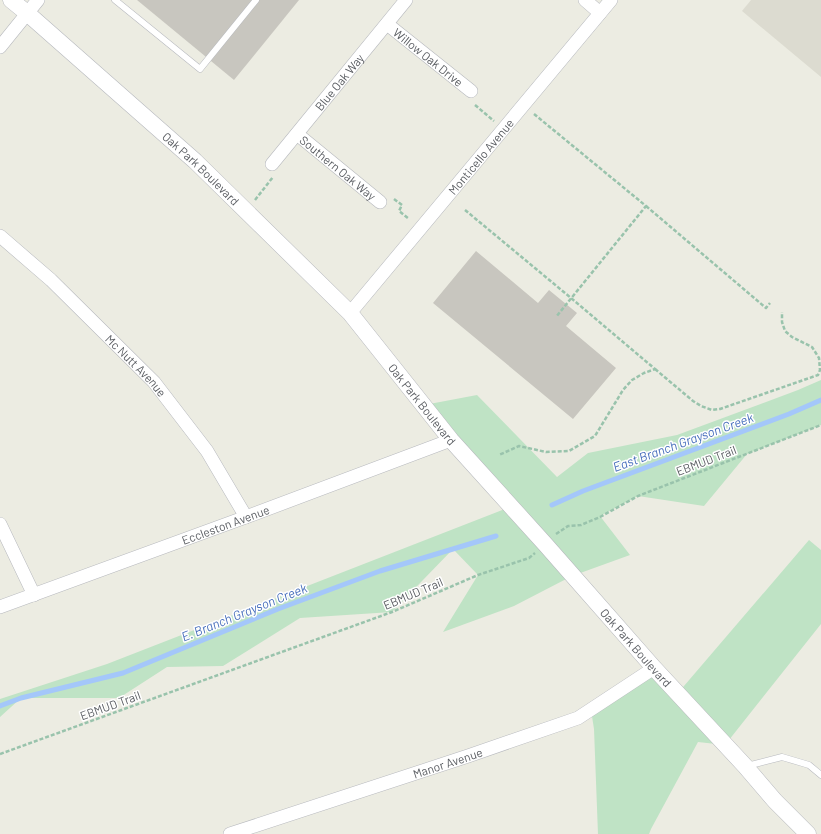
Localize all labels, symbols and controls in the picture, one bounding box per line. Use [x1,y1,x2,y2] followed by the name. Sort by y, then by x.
[391,25,466,89] street label: Willow Oak Drive
[312,50,367,113] street label: Blue Oak Way
[445,116,516,197] street label: Monticello Avenue
[160,129,242,208] street label: Oak Park Boulevard
[297,132,379,203] street label: Southern Oak Way
[103,331,169,399] street label: Mc Nutt Avenue
[386,361,459,448] street label: Oak Park Boulevard
[611,409,756,475] water label: East Branch Grayson Creek
[674,442,738,478] street label: EBMUD Trail
[180,502,271,547] street label: Eccleston Avenue
[381,574,445,612] street label: EBMUD Trail
[179,579,310,645] water label: E. Branch Grayson Creek
[598,605,675,690] street label: Oak Park Boulevard
[78,688,142,722] street label: EBMUD Trail
[411,745,484,781] street label: Manor Avenue

